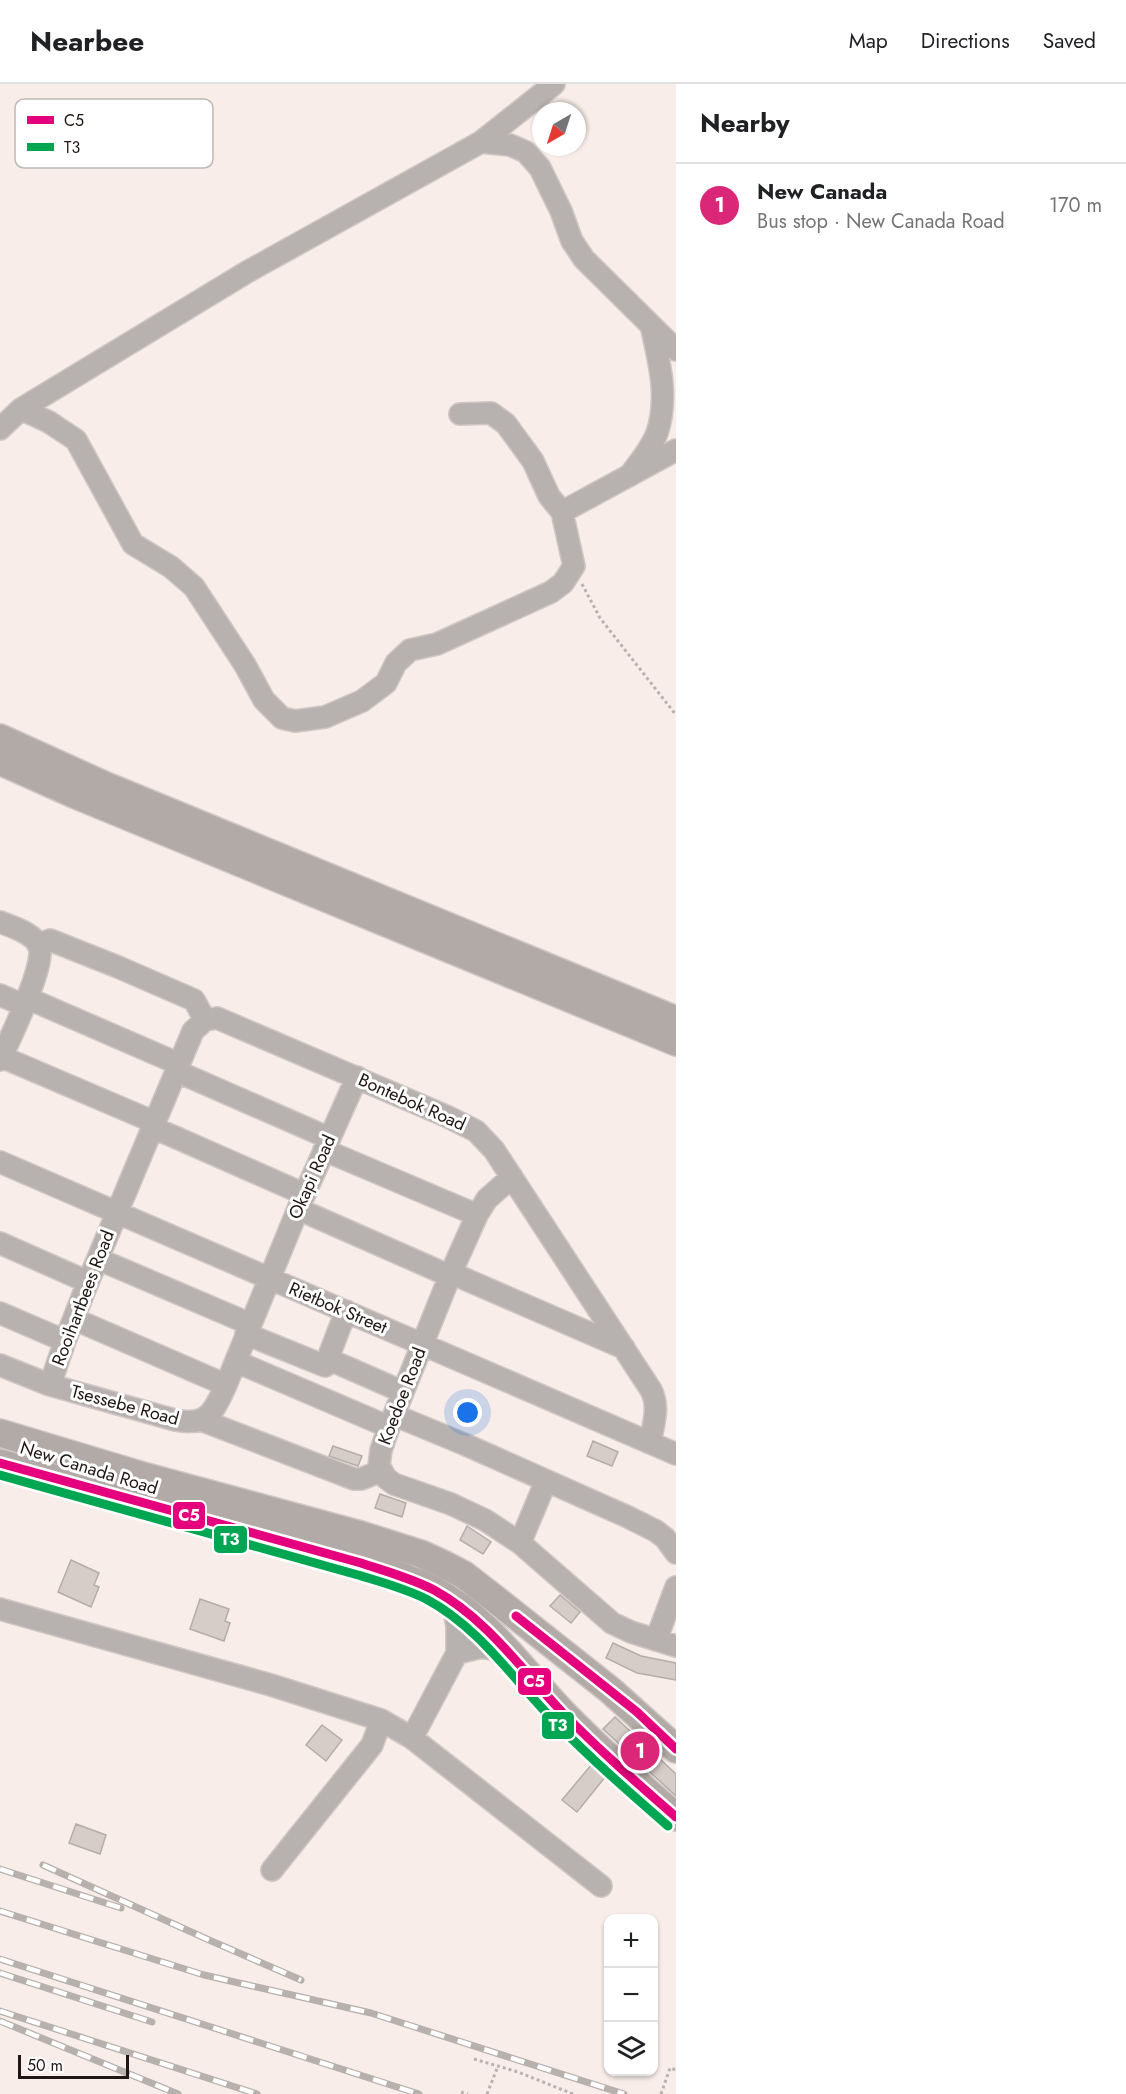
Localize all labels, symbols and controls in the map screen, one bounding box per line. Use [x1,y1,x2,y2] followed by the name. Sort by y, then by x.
[30,21,144,62] text: Nearbee
[849,26,888,56] text: Map
[921,26,1010,56] text: Directions
[1043,26,1096,56] text: Saved
[15,99,213,168] legend
[532,102,586,156] north arrow
[700,104,789,142] text: Nearby
[64,109,84,132] text: C5
[64,136,80,159] text: T3
[757,175,887,207] text: New Canada
[714,191,725,220] text: 1
[1049,191,1102,220] text: 170 m
[757,207,1005,236] text: Bus stop · New Canada Road
[354,1067,470,1137] street label: Bontebok Road
[282,1131,342,1223] street label: Okapi Road
[45,1226,121,1370] street label: Rooihartbees Road
[285,1276,392,1341] street label: Rietbok Street
[372,1344,432,1448] street label: Koedoe Road
[68,1378,182,1432] street label: Tsessebe Road
[453,1398,482,1427] your location
[17,1435,161,1501] street label: New Canada Road
[172,1501,206,1530] line badge: C5
[178,1504,200,1527] text: C5
[213,1525,248,1554] line badge: T3
[221,1528,240,1551] text: T3
[517,1667,552,1696] line badge: C5
[523,1670,545,1693] text: C5
[541,1711,575,1740] line badge: T3
[549,1714,568,1737] text: T3
[620,1728,660,1774] pin: 1
[604,1914,658,2076] map controls
[604,1914,658,1968] button: +
[604,1968,658,2022] button: −
[604,2022,658,2076] button: layers
[18,2052,129,2080] scale bar
[27,2054,63,2077] text: 50 m

